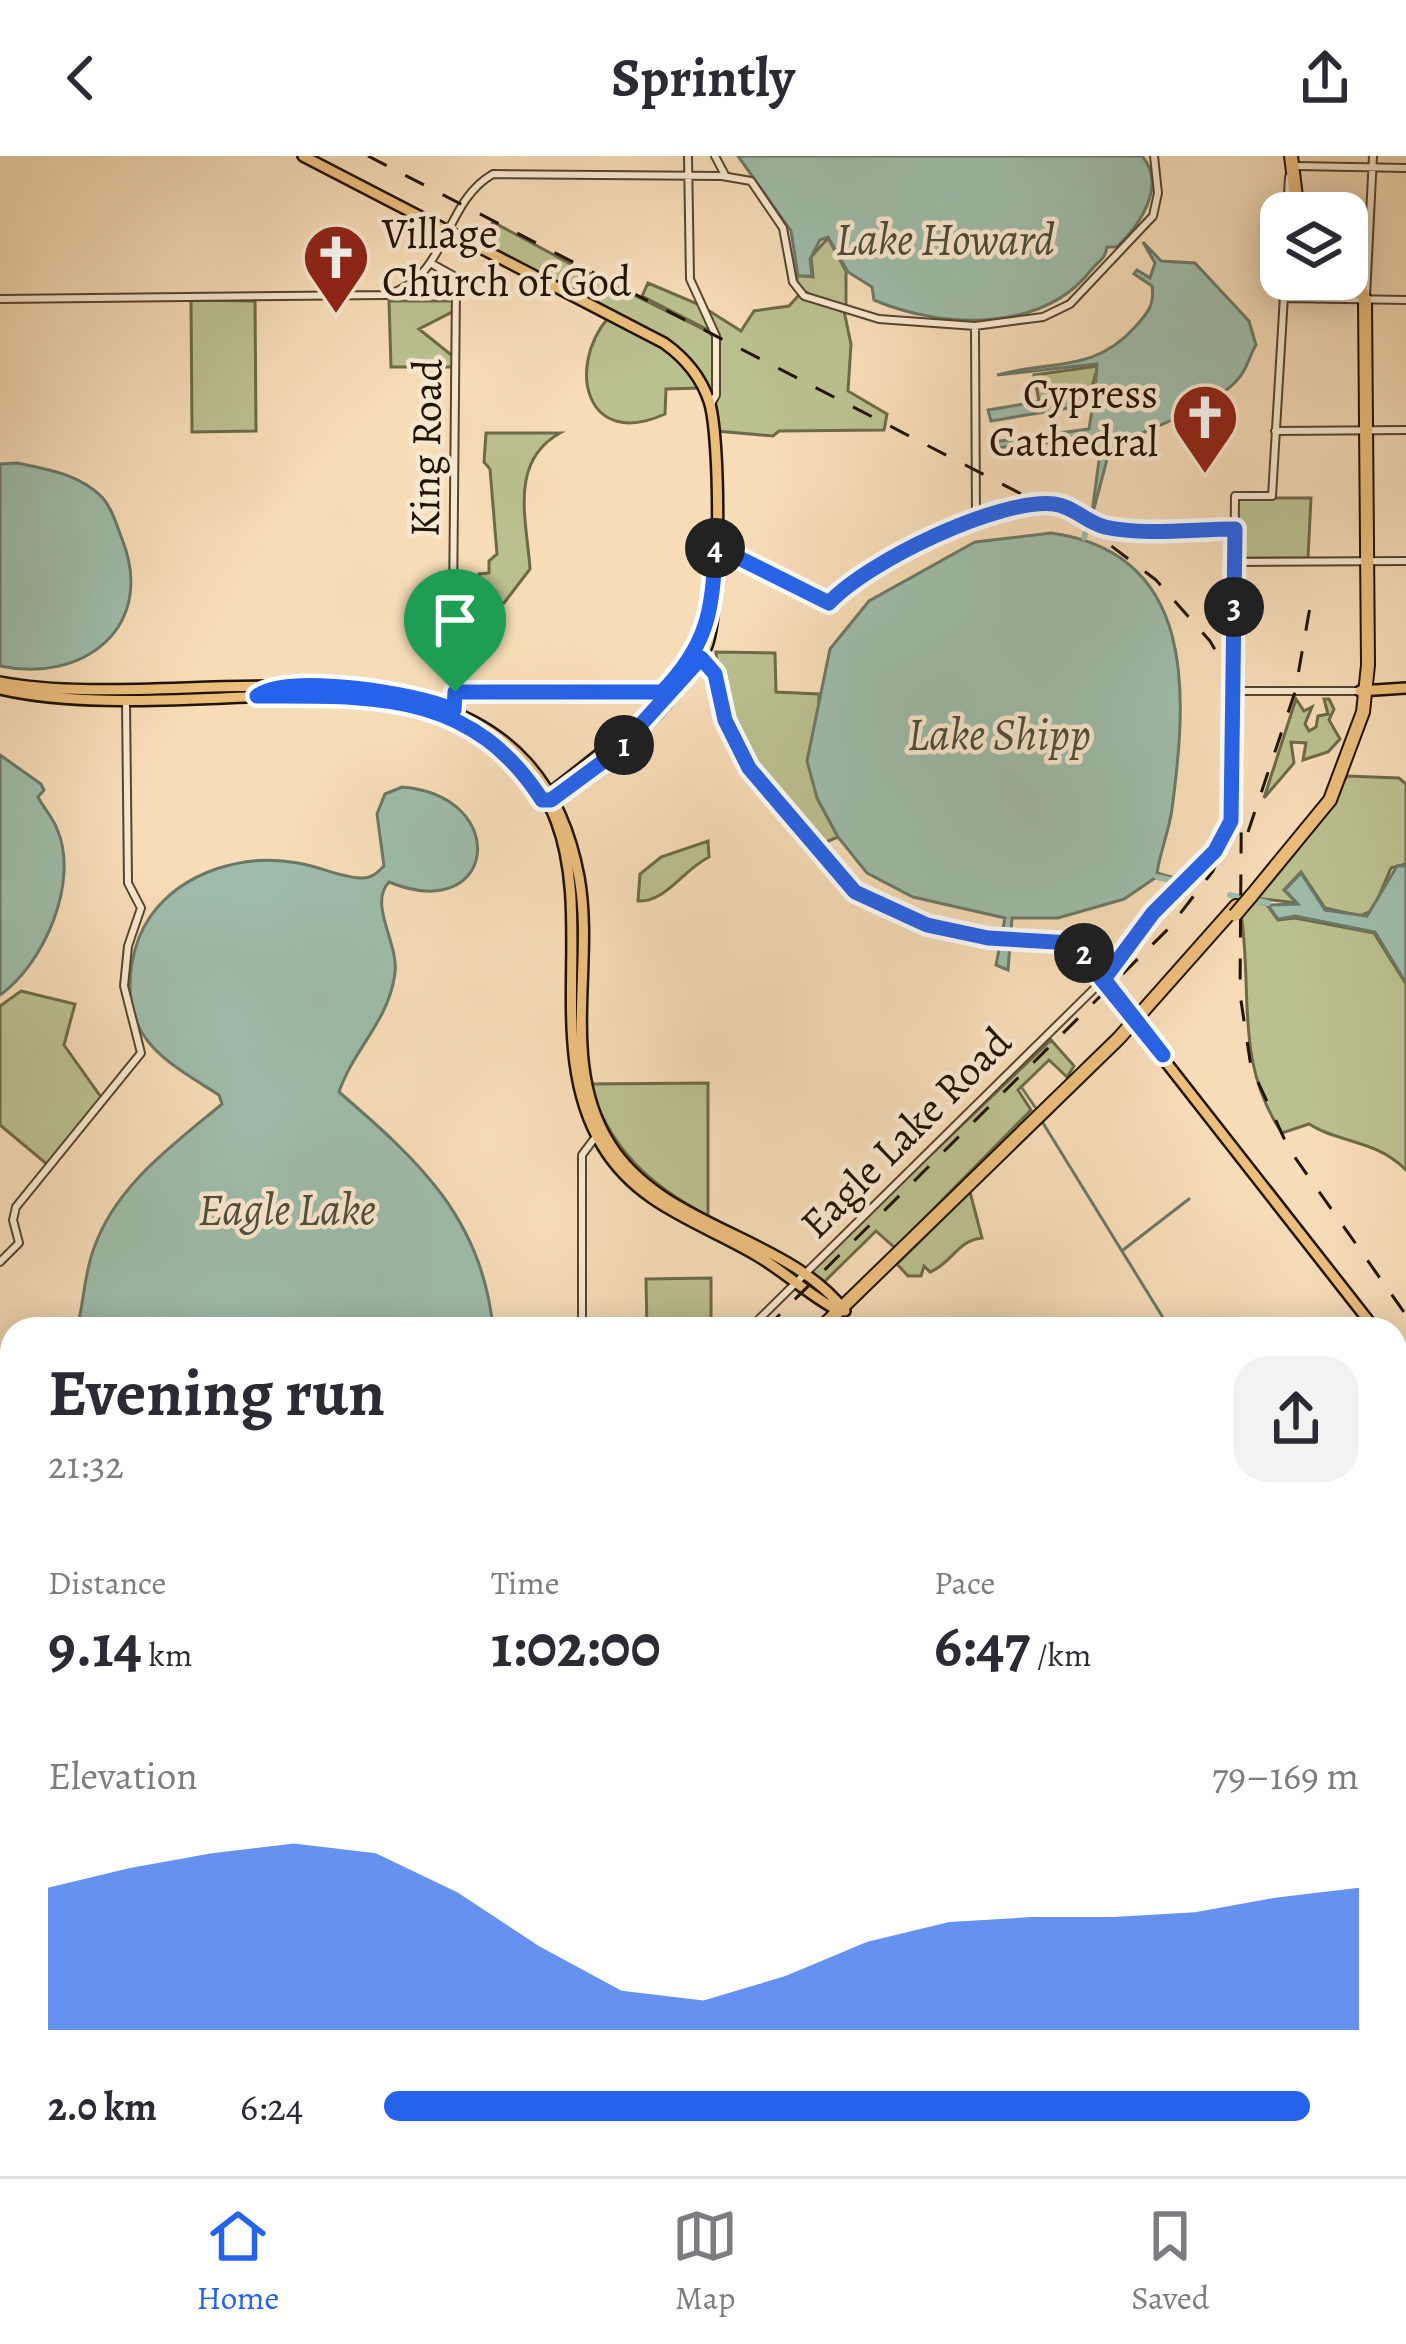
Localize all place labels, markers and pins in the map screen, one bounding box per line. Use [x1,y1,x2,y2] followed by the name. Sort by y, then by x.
[381,205,632,310] place label: Village Church of God
[301,222,371,316] church icon: Village Church of God
[989,365,1158,470] place label: Cypress Cathedral
[1170,382,1240,476] church icon: Cypress Cathedral
[685,518,745,578] pin: 4
[404,569,506,692] pin
[1204,577,1264,637] pin: 3
[594,715,654,775] pin: 1
[1054,923,1114,983] pin: 2

